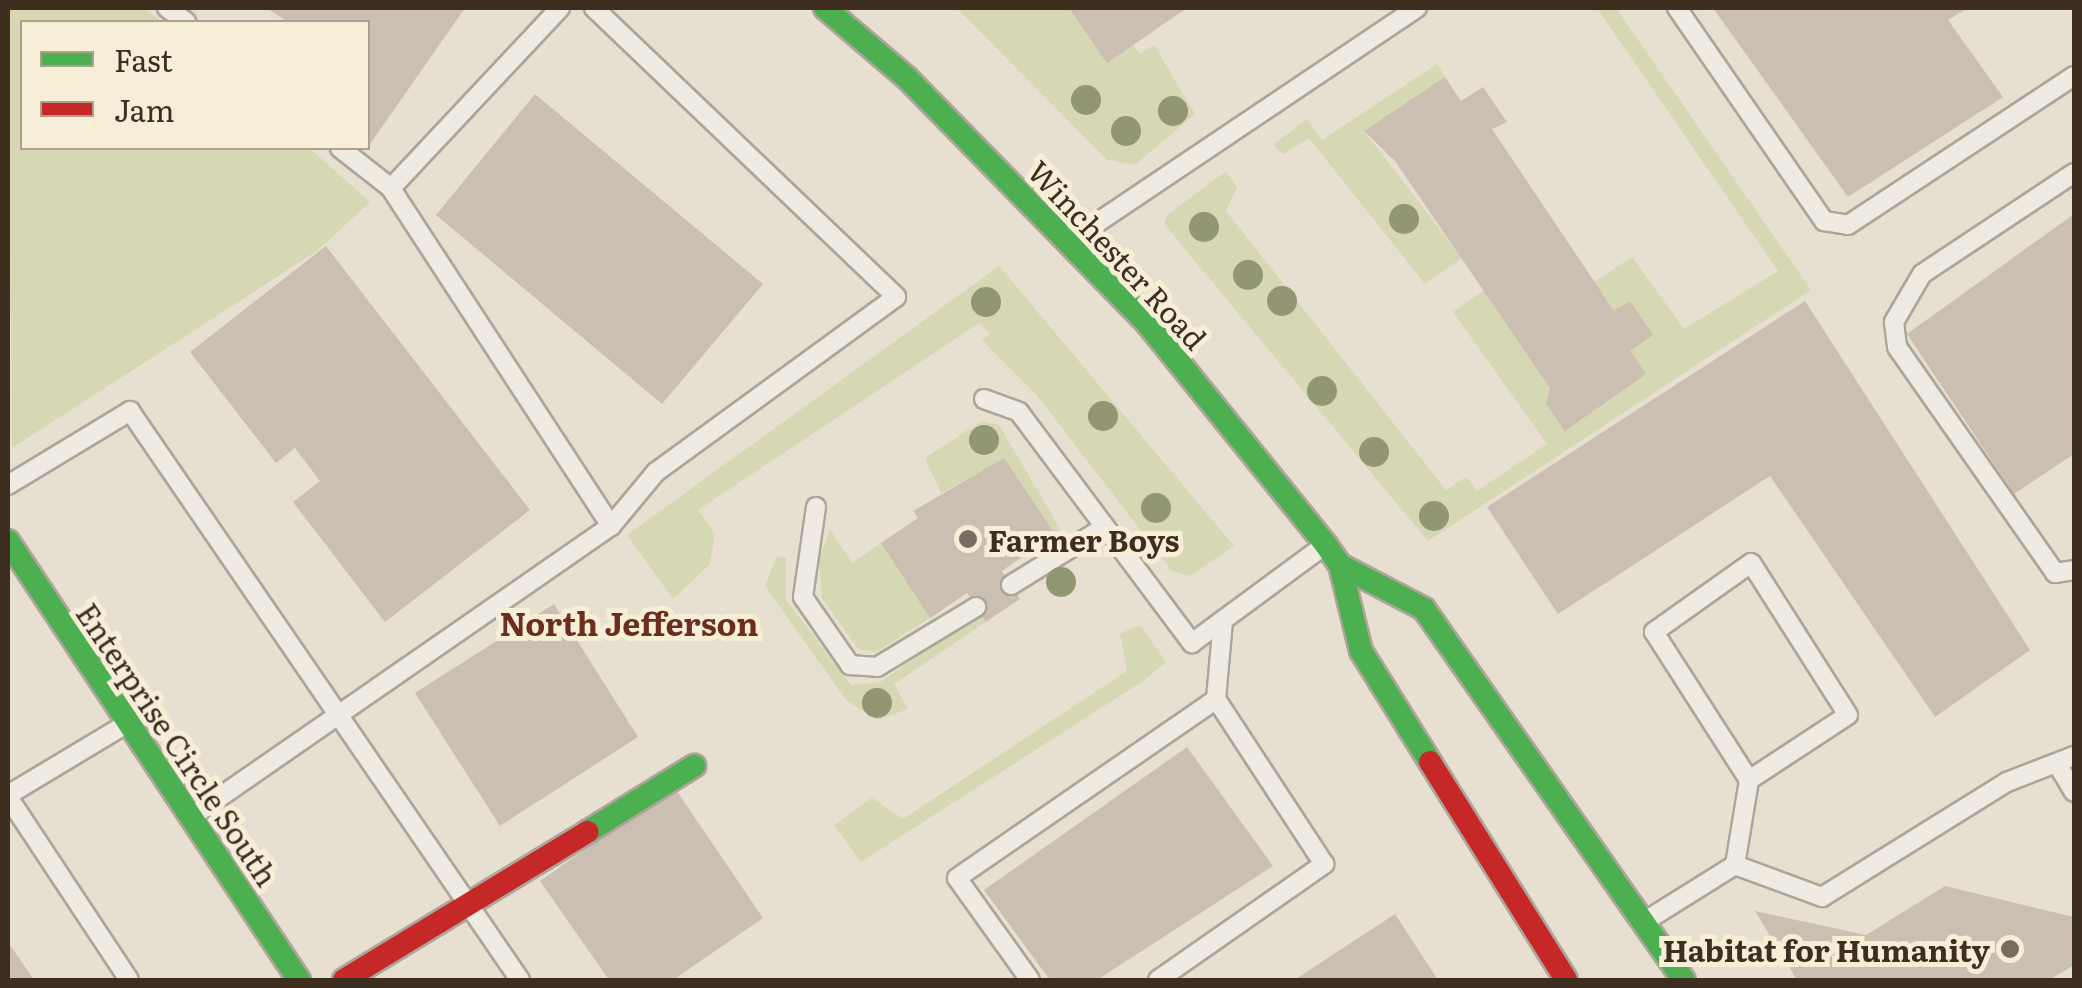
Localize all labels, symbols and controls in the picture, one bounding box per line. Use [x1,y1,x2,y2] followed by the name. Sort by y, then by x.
[20,20,370,150] legend
[114,37,173,81] text: Fast
[114,87,174,131] text: Jam
[1021,152,1215,356] street label: Winchester Road
[988,521,1179,557] place label: Farmer Boys
[957,528,979,550] marker: Farmer Boys
[70,596,286,892] street label: Enterprise Circle South
[500,603,758,641] district label: North Jefferson
[1663,931,1990,967] place label: Habitat for Humanity
[1999,938,2021,960] marker: Habitat for Humanity

